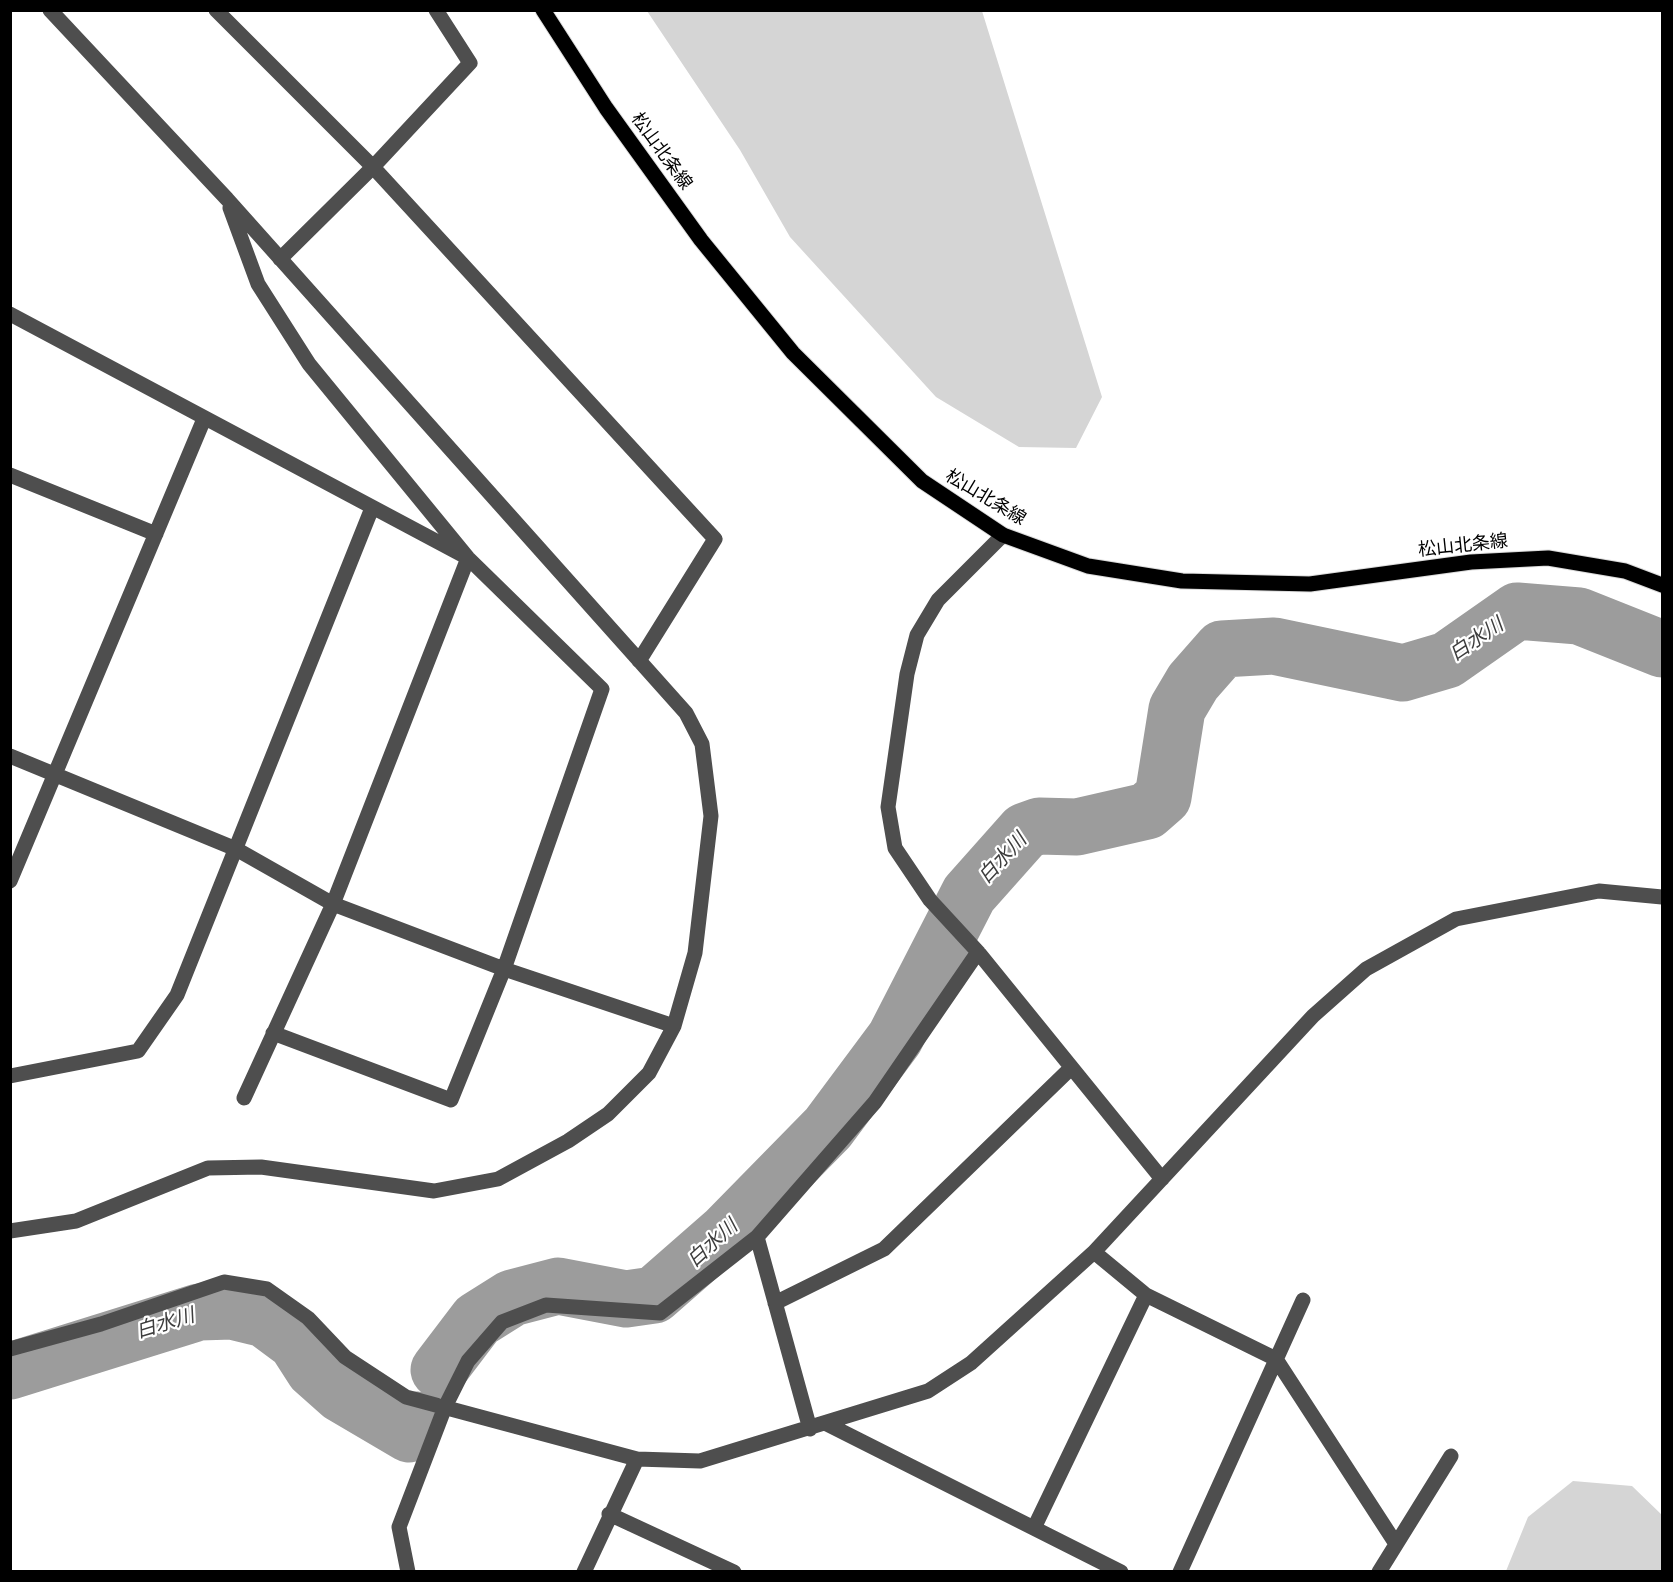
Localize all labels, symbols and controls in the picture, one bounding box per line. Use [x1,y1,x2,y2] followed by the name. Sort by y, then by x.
[627,108,697,194] street label: 松山北条線
[942,465,1030,529] street label: 松山北条線
[1417,530,1509,560] street label: 松山北条線
[1444,612,1508,666] water label: 白水川
[973,828,1031,888] water label: 白水川
[682,1214,742,1272] water label: 白水川
[133,1303,197,1343] water label: 白水川

